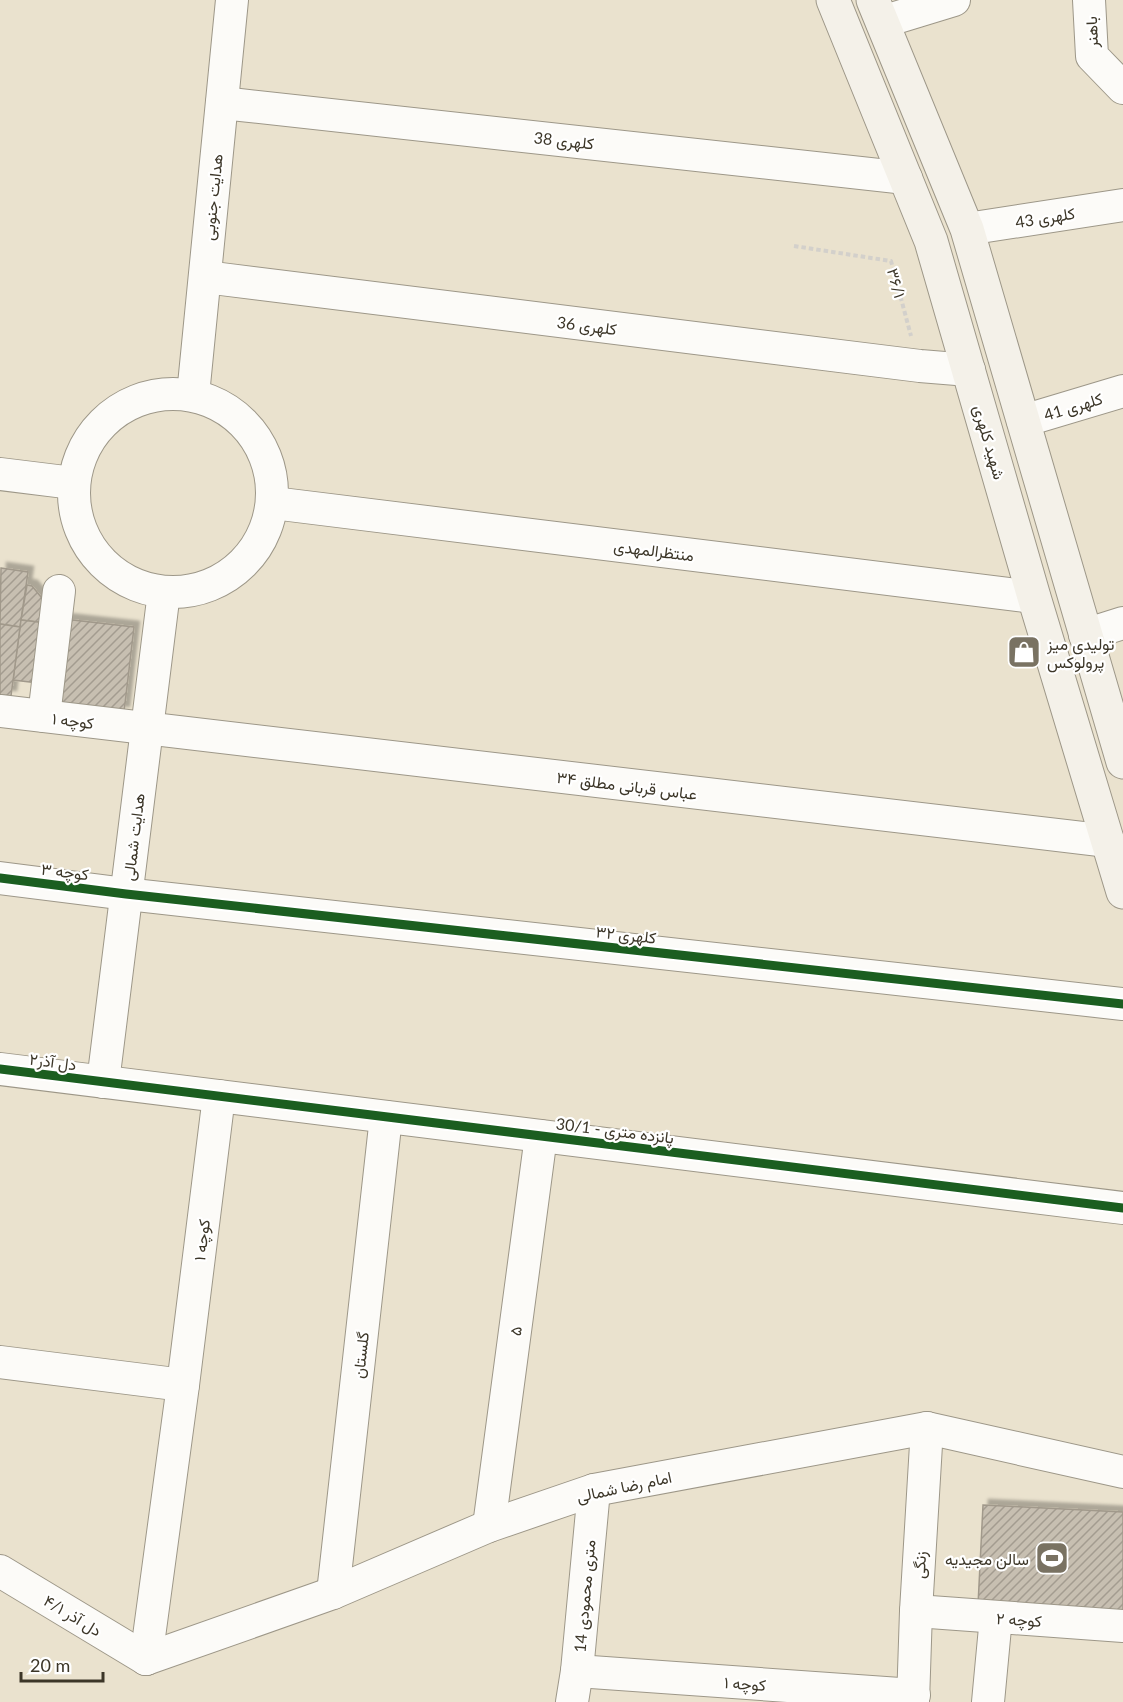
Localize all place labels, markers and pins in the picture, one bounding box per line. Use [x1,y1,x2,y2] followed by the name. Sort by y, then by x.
[1006,634,1042,670] shop icon: تولیدی میز پرولوکس
[1046,634,1114,674] place label: تولیدی میز پرولوکس
[1034,1540,1070,1576] sports icon: سالن مجیدیه
[945,1549,1029,1570] place label: سالن مجیدیه

